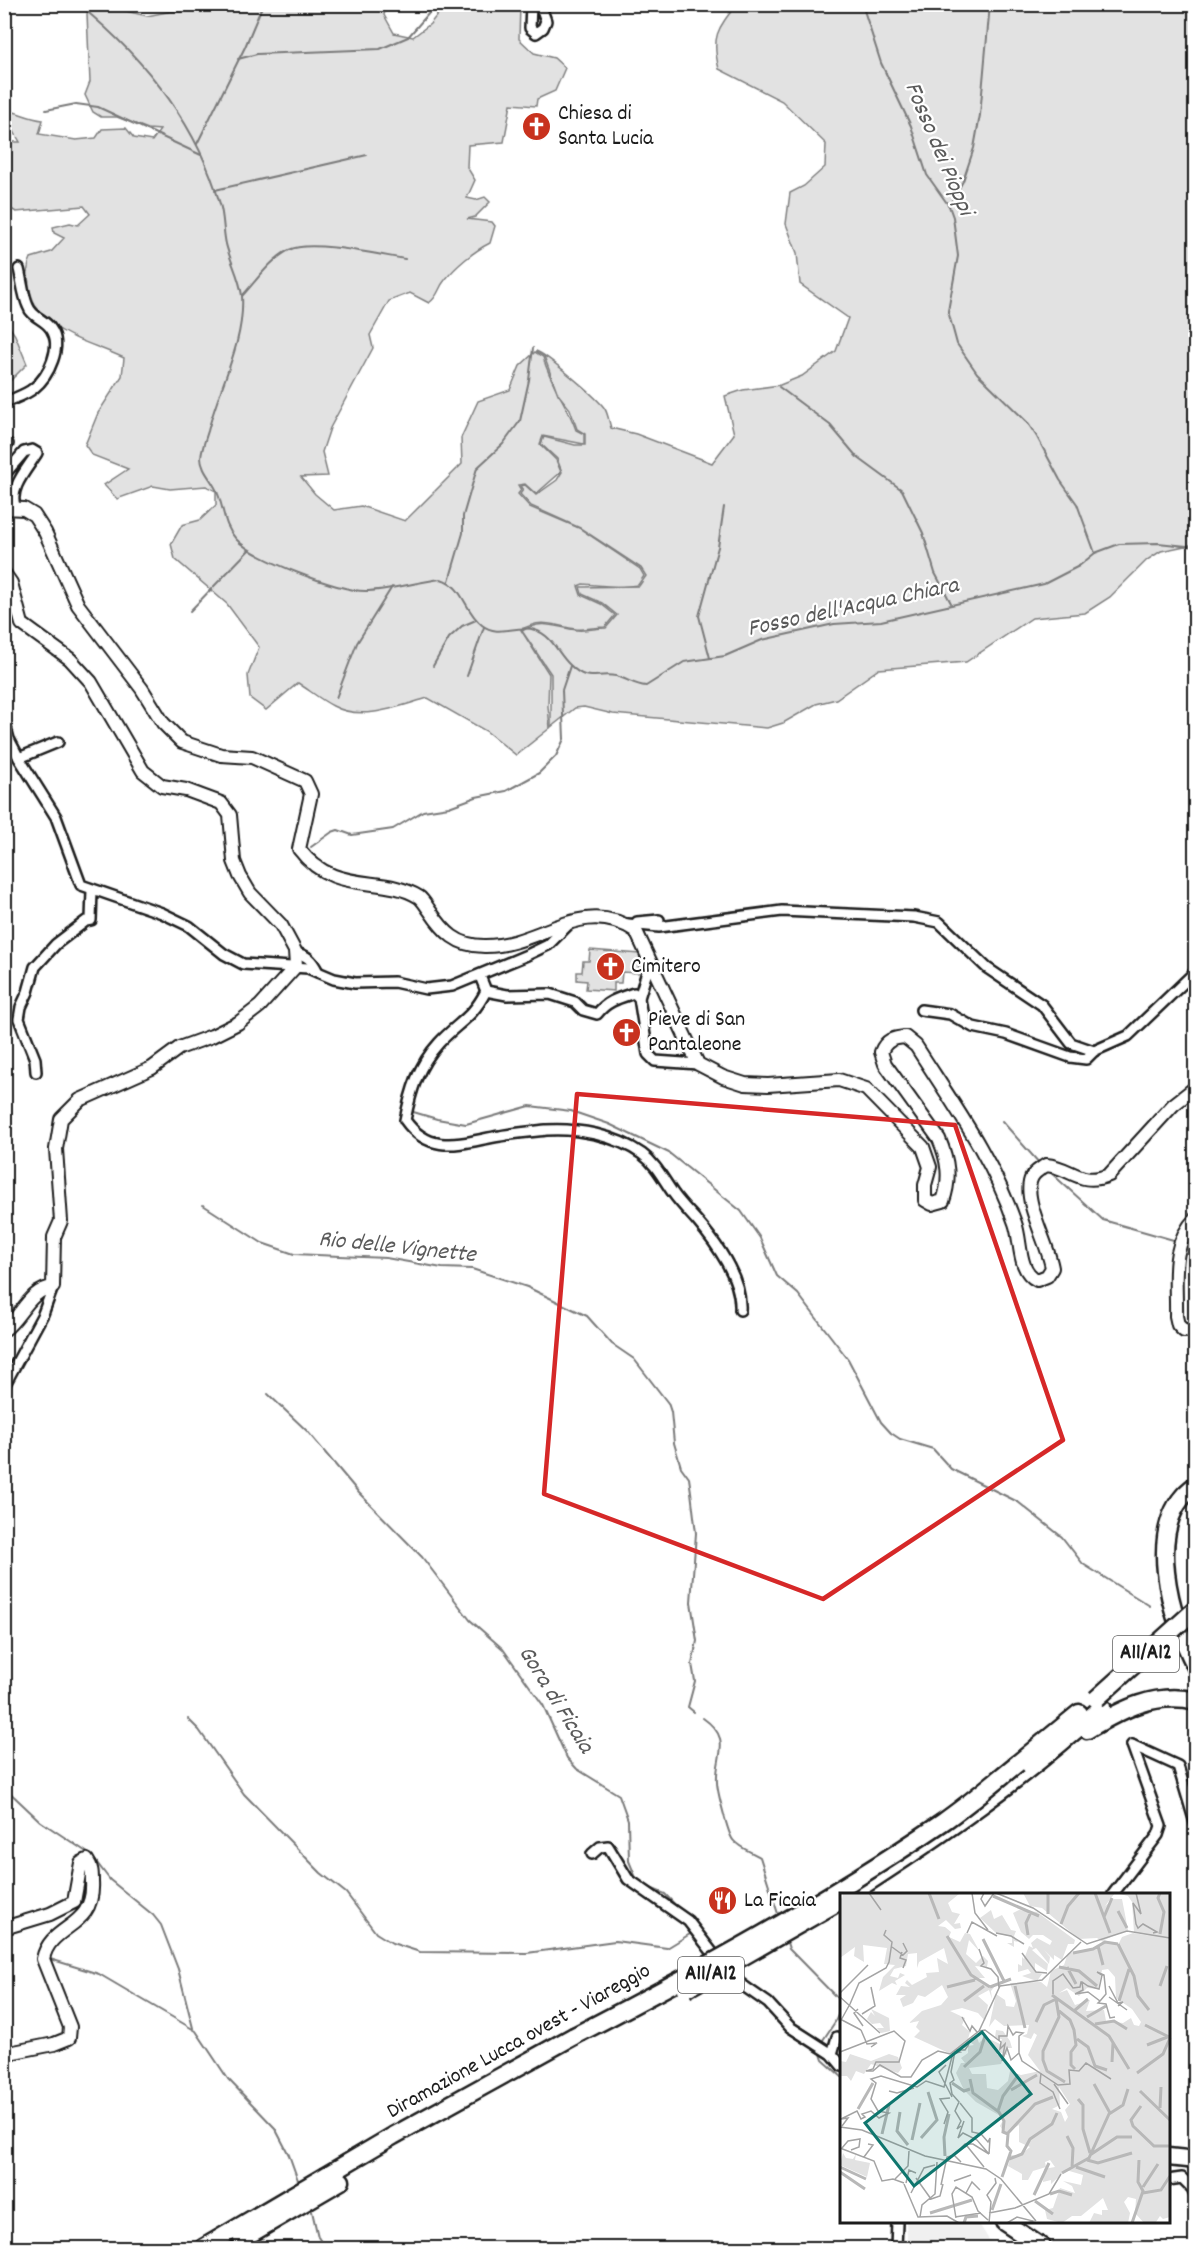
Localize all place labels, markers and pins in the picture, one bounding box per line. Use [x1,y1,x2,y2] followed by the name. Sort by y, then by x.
[558,99,654,155] place label: Chiesa di Santa Lucia
[521,111,553,143] church icon: Chiesa di Santa Lucia
[594,951,626,983] church icon: Cimitero
[631,952,701,983] place label: Cimitero
[648,1005,745,1061] place label: Pieve di San Pantaleone
[611,1017,643,1049] church icon: Pieve di San Pantaleone
[707,1885,739,1917] restaurant icon: La Ficaia
[744,1886,816,1917] place label: La Ficaia

